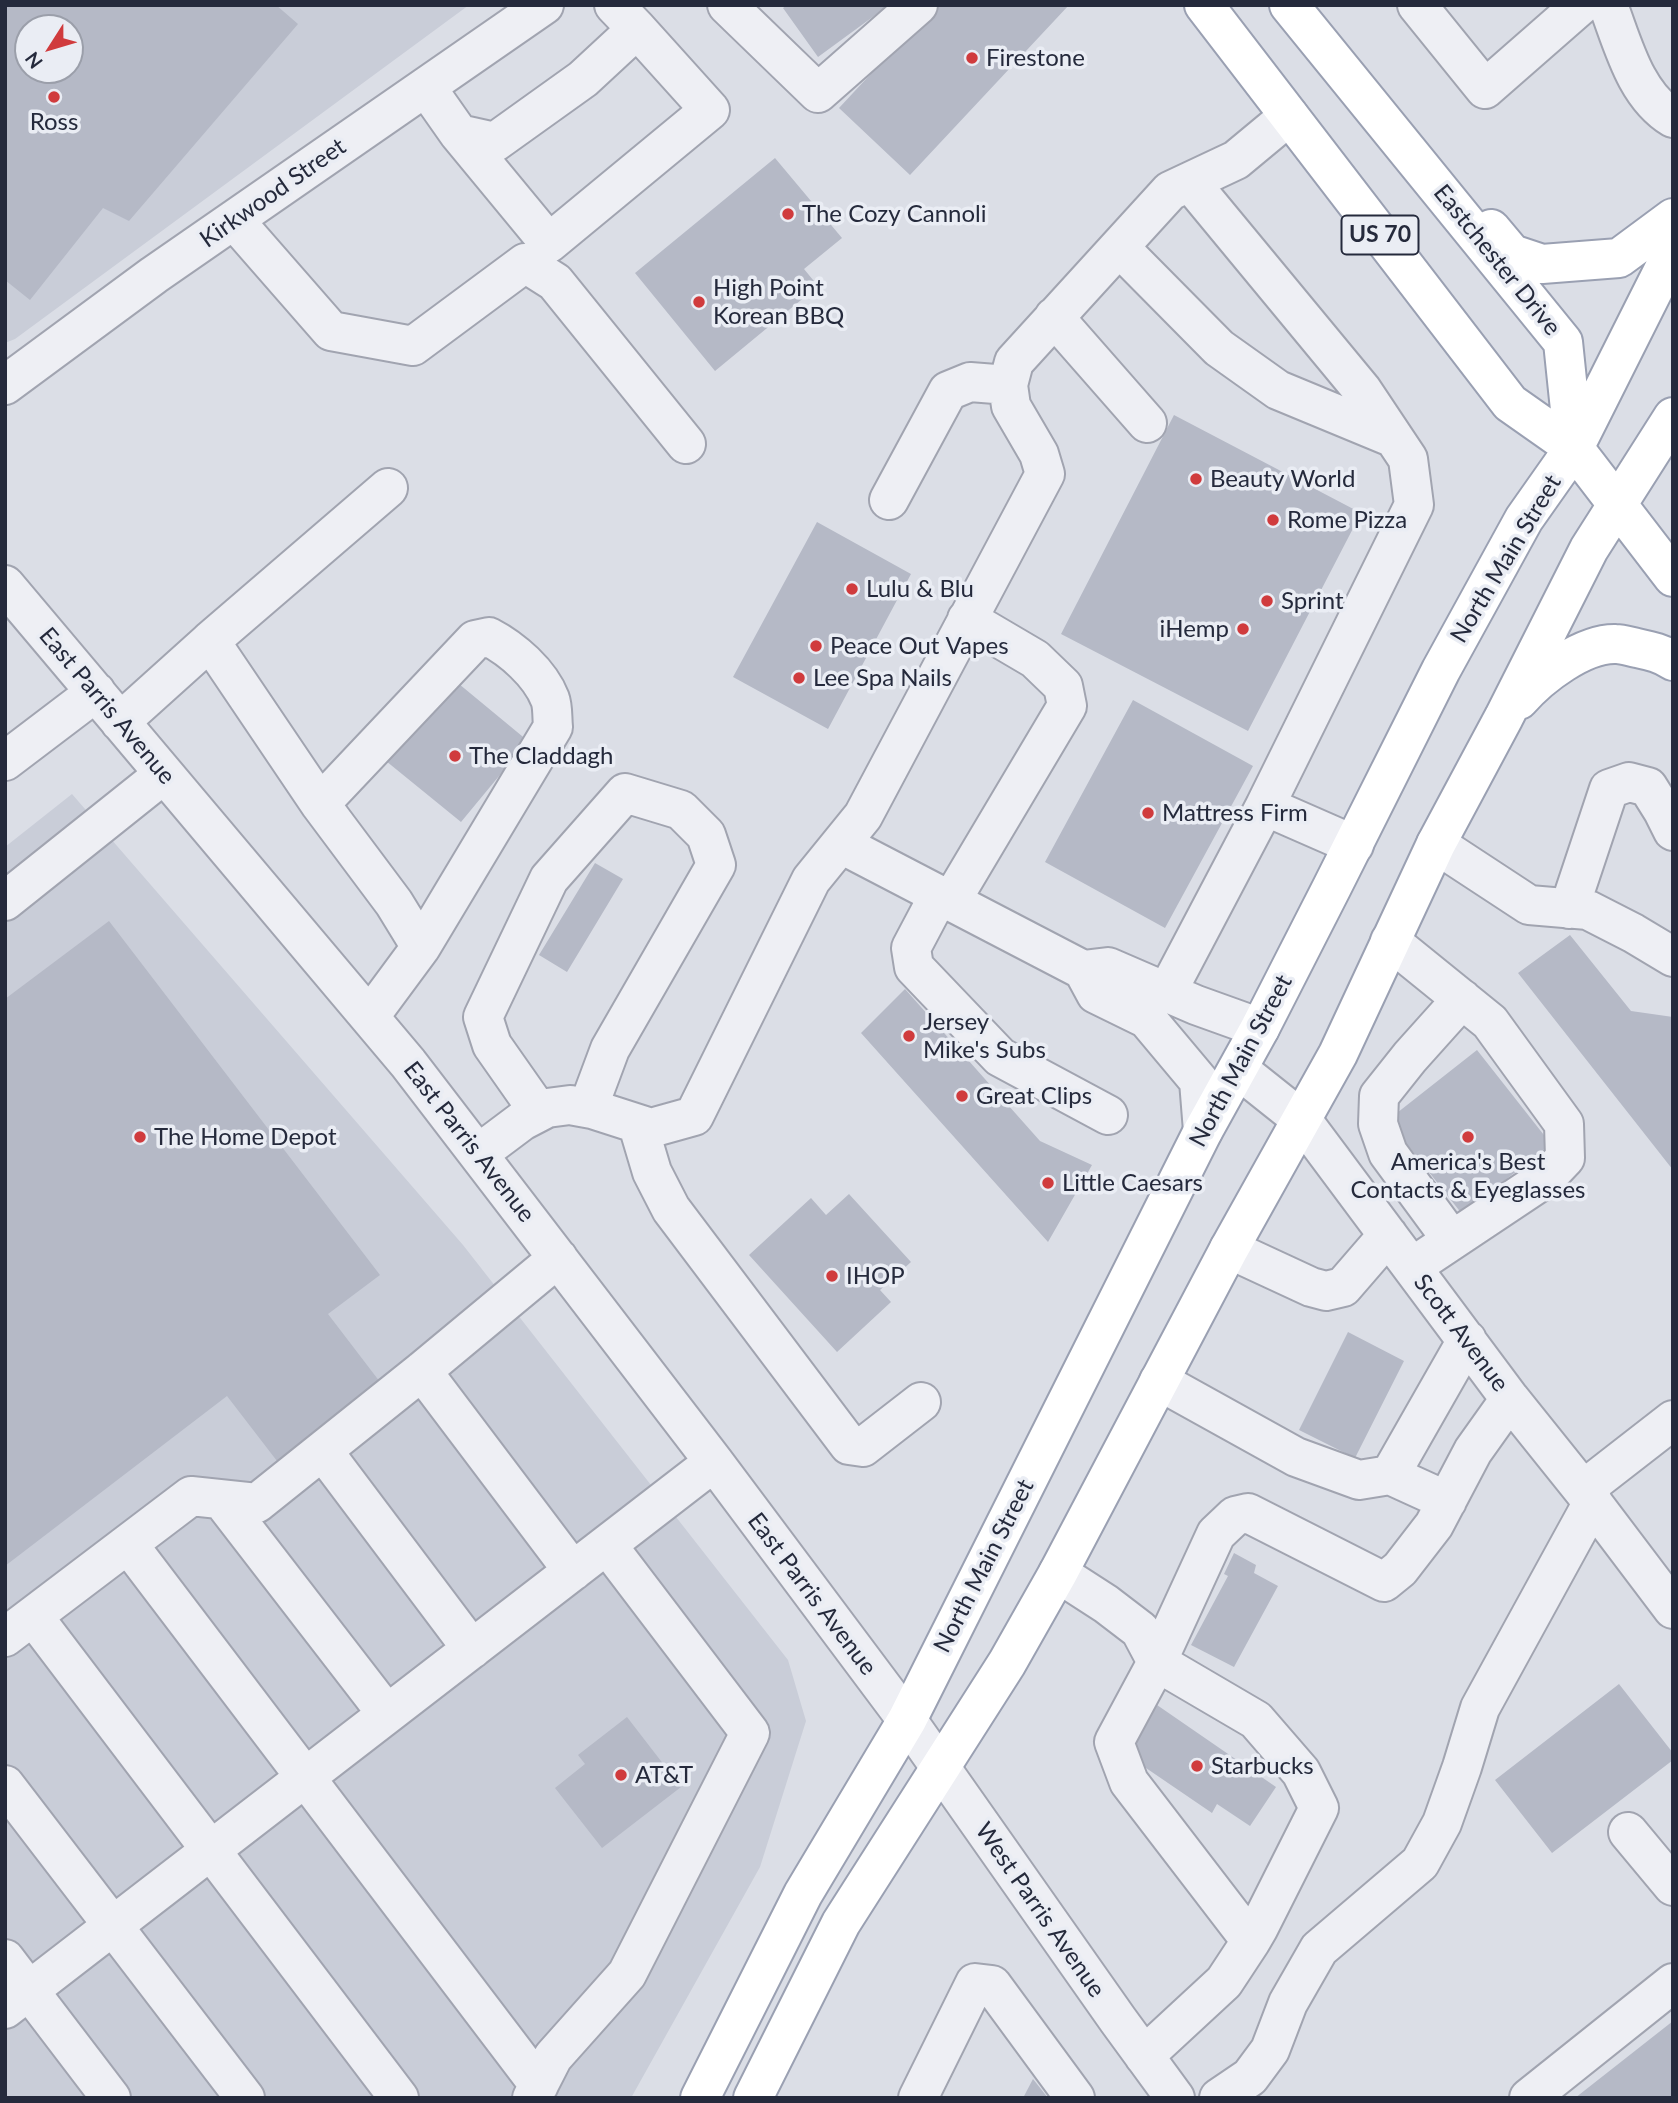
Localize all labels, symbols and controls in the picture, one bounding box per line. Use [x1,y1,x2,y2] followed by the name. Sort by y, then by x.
[14,14,84,84] north arrow
[986,44,1085,72] place label: Firestone
[20,48,47,74] text: N
[964,50,980,66] marker: Firestone
[46,89,62,105] marker: Ross
[30,108,78,136] place label: Ross
[195,132,351,254] street label: Kirkwood Street
[1427,179,1567,341] street label: Eastchester Drive
[802,200,986,228] place label: The Cozy Cannoli
[780,206,796,222] marker: The Cozy Cannoli
[1342,216,1418,254] road number: US 70
[713,274,844,330] place label: High Point Korean BBQ
[691,294,707,310] marker: High Point Korean BBQ
[1210,465,1355,493] place label: Beauty World
[1445,470,1567,648] street label: North Main Street
[1188,471,1204,487] marker: Beauty World
[1287,506,1407,534] place label: Rome Pizza
[1265,512,1281,528] marker: Rome Pizza
[866,575,974,603] place label: Lulu & Blu
[844,581,860,597] marker: Lulu & Blu
[1281,587,1344,615] place label: Sprint
[1259,593,1275,609] marker: Sprint
[1160,615,1229,643] place label: iHemp
[1235,621,1251,637] marker: iHemp
[33,622,181,790] street label: East Parris Avenue
[830,632,1009,660] place label: Peace Out Vapes
[808,638,824,654] marker: Peace Out Vapes
[813,664,952,692] place label: Lee Spa Nails
[791,670,807,686] marker: Lee Spa Nails
[469,742,613,770] place label: The Claddagh
[447,748,463,764] marker: The Claddagh
[1162,799,1308,827] place label: Mattress Firm
[1140,805,1156,821] marker: Mattress Firm
[1184,970,1298,1152] street label: North Main Street
[923,1008,1046,1064] place label: Jersey Mike's Subs
[901,1028,917,1044] marker: Jersey Mike's Subs
[397,1056,541,1228] street label: East Parris Avenue
[976,1082,1092,1110] place label: Great Clips
[954,1088,970,1104] marker: Great Clips
[154,1123,336,1151] place label: The Home Depot
[132,1129,148,1145] marker: The Home Depot
[1460,1129,1476,1145] marker: America's Best Contacts & Eyeglasses
[1351,1148,1585,1204] place label: America's Best Contacts & Eyeglasses
[1062,1169,1203,1197] place label: Little Caesars
[1040,1175,1056,1191] marker: Little Caesars
[846,1262,905,1290] place label: IHOP
[824,1268,840,1284] marker: IHOP
[1408,1269,1514,1397] street label: Scott Avenue
[928,1474,1040,1658] street label: North Main Street
[742,1507,882,1681] street label: East Parris Avenue
[1211,1752,1314,1780] place label: Starbucks
[1189,1758,1205,1774] marker: Starbucks
[635,1761,693,1789] place label: AT&T
[613,1767,629,1783] marker: AT&T
[969,1817,1111,2003] street label: West Parris Avenue

